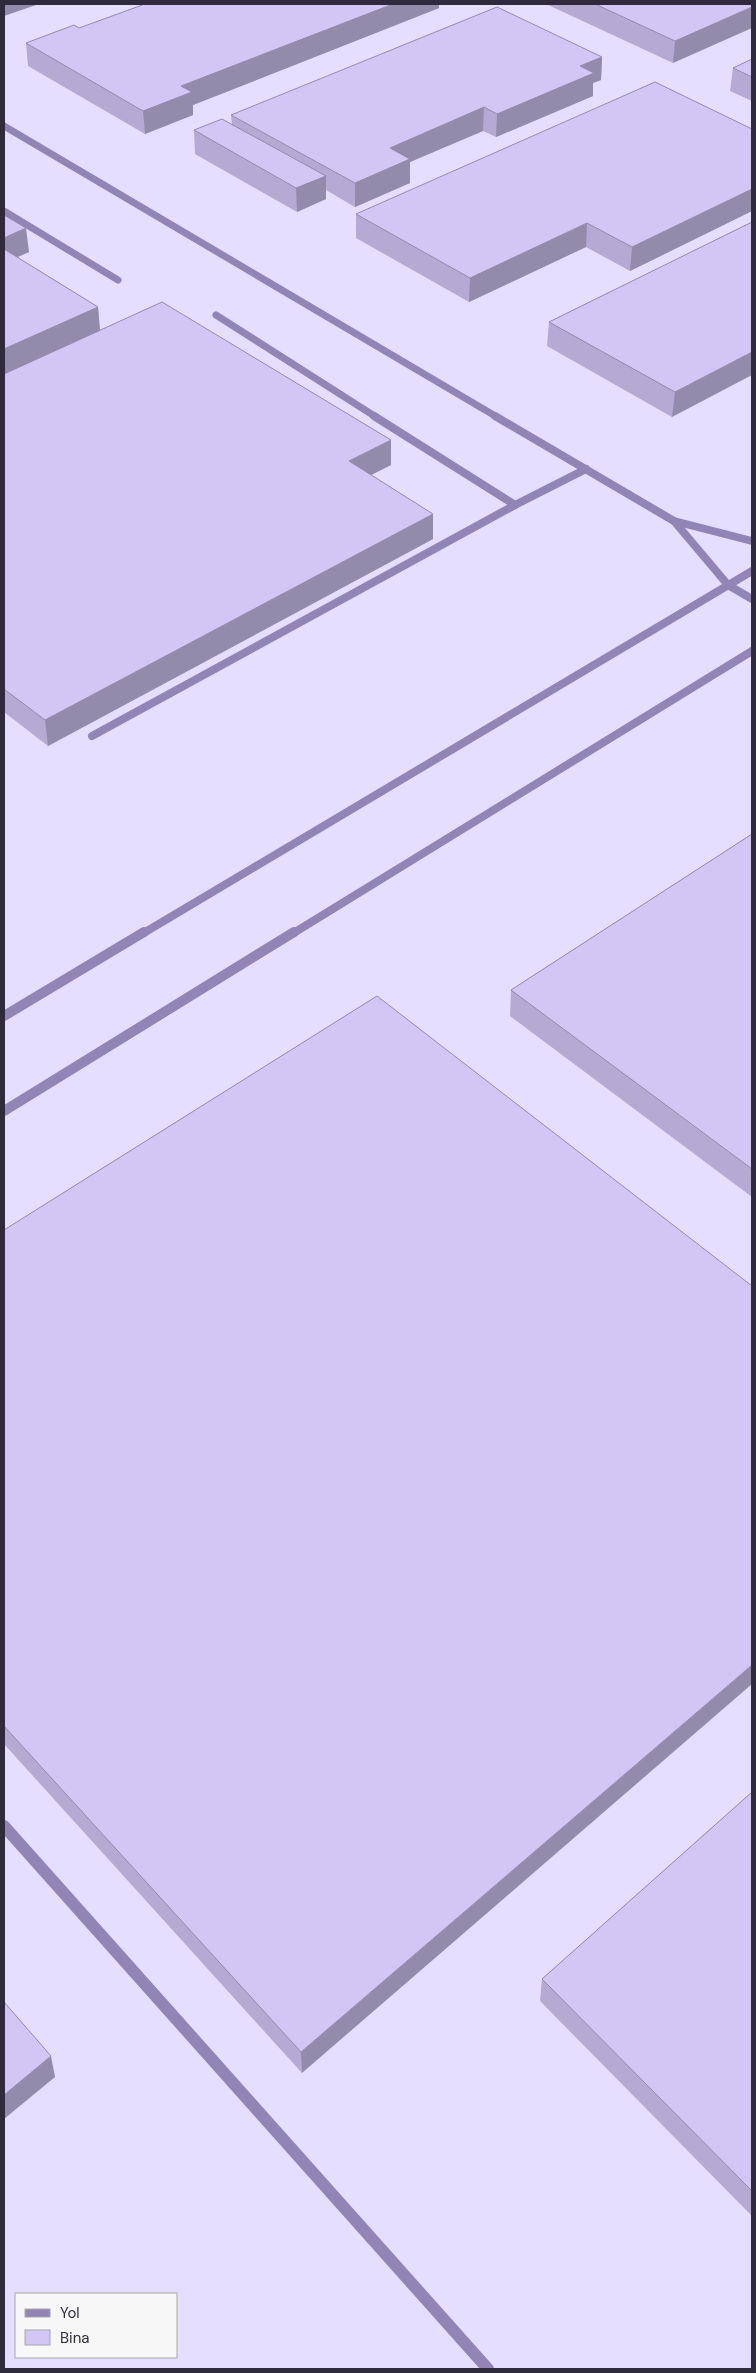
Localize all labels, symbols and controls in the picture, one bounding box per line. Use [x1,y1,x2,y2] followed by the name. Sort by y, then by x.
[15,2293,178,2358] legend
[60,2303,80,2323] text: Yol
[60,2328,89,2348] text: Bina

